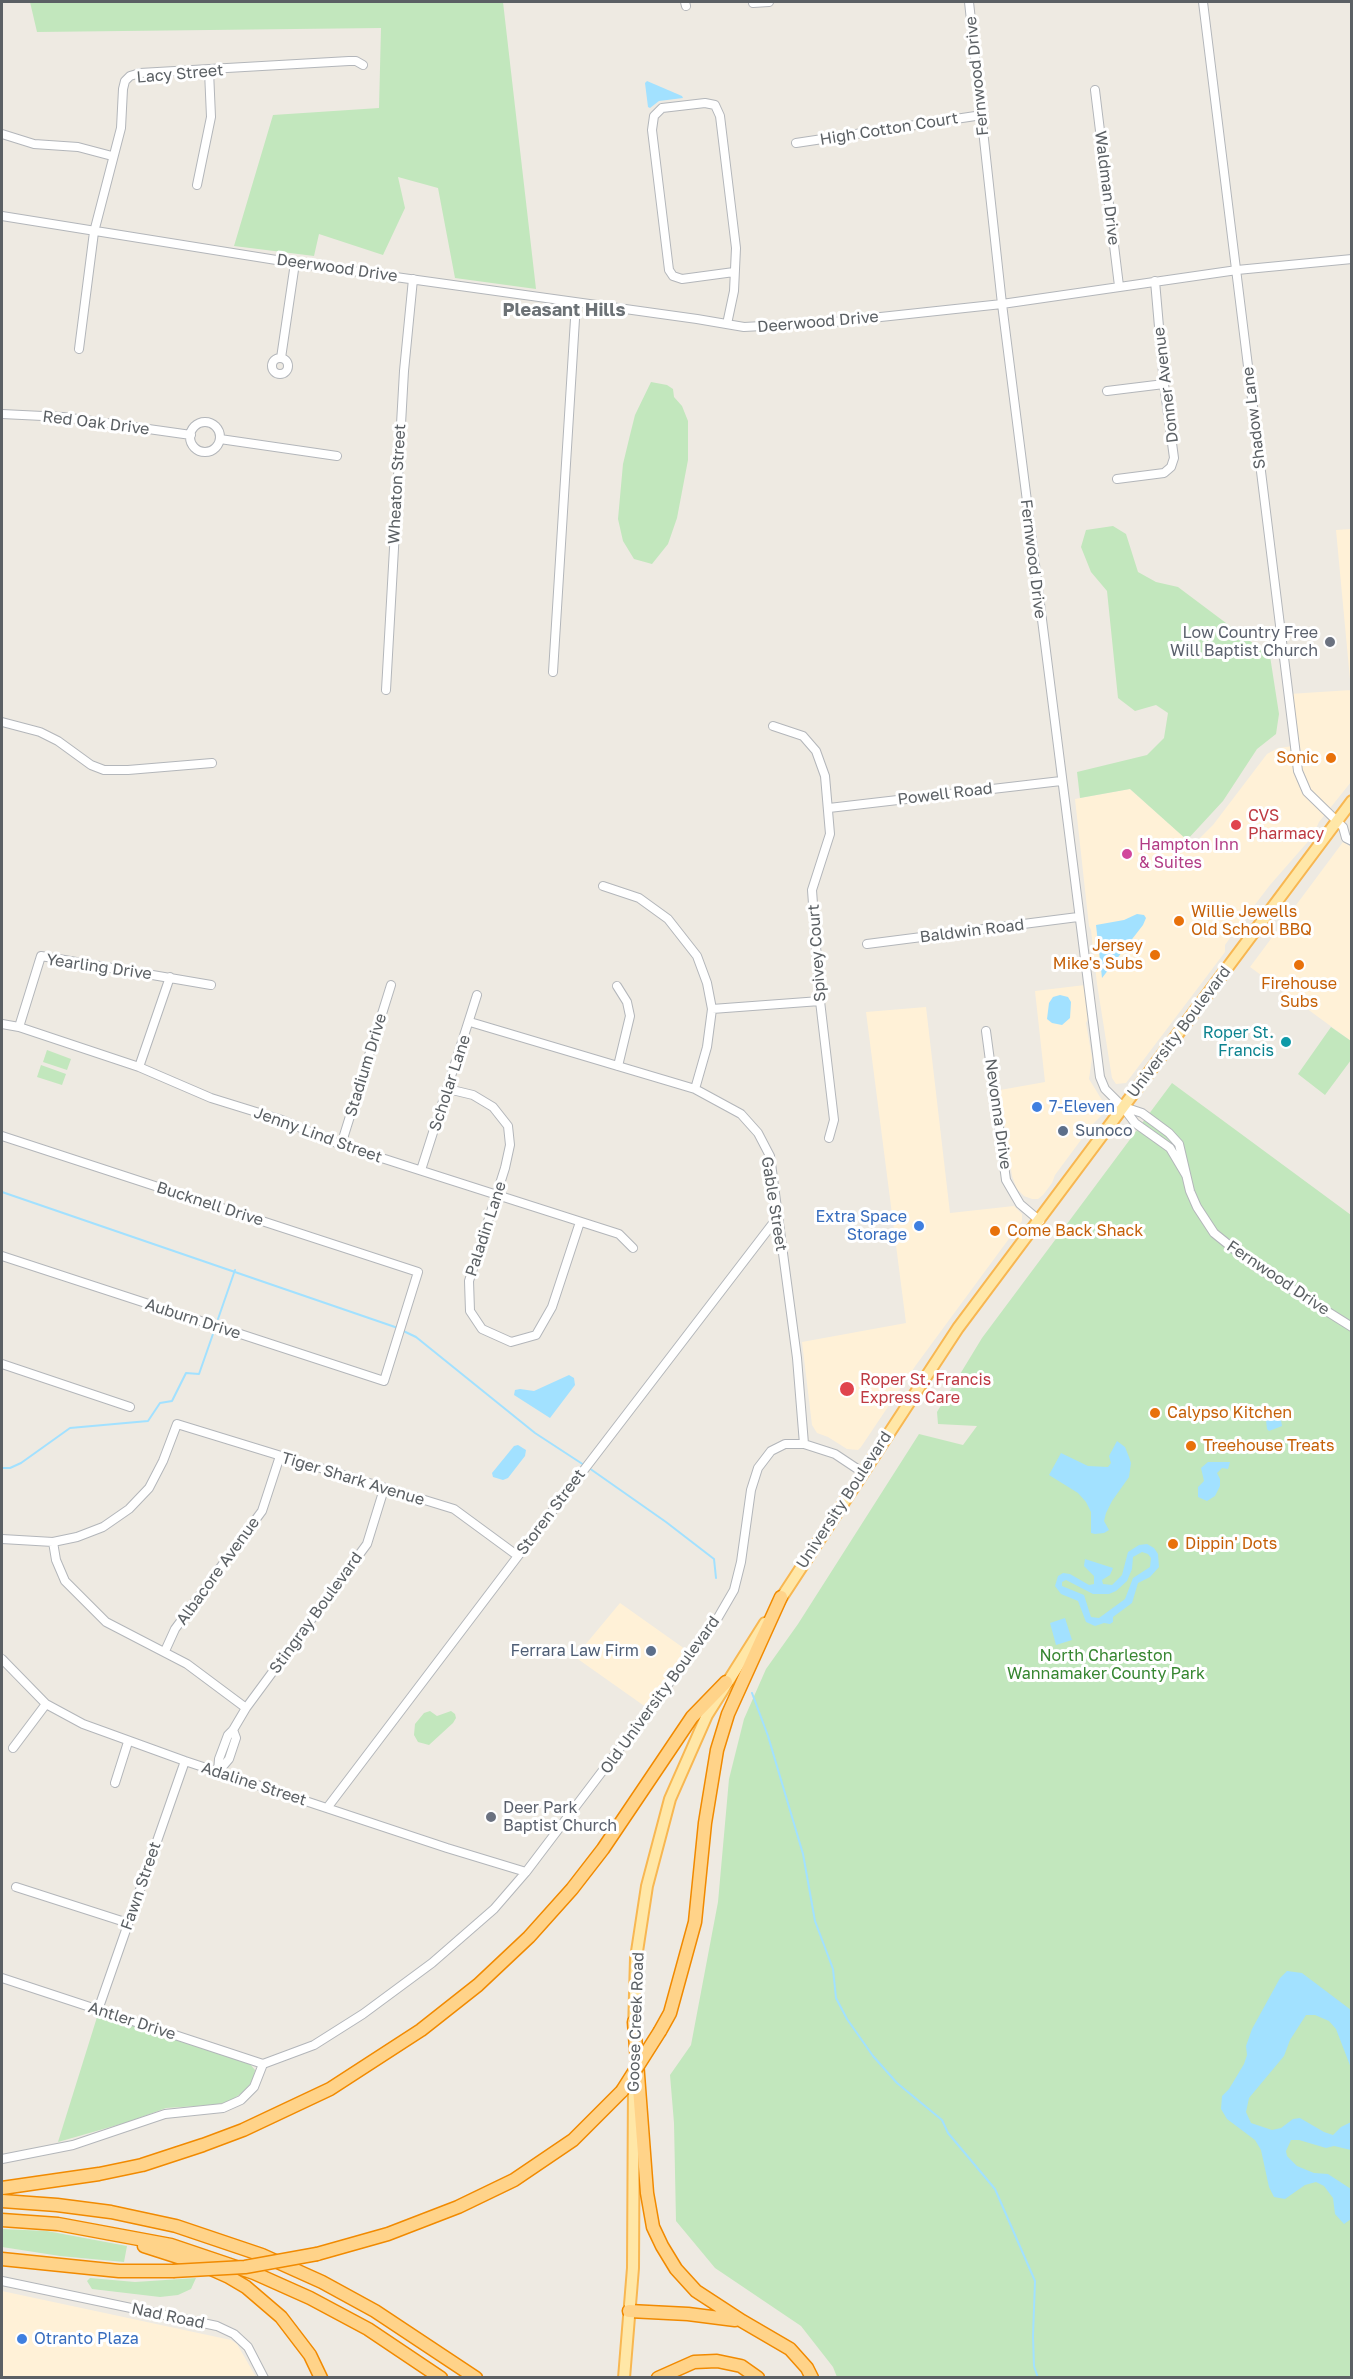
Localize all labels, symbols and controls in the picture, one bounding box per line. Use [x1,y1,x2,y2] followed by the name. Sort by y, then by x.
[961,15,993,137] street label: Fernwood Drive
[136,61,224,87] street label: Lacy Street
[818,109,960,149] street label: High Cotton Court
[1090,130,1124,246] street label: Waldman Drive
[275,250,399,286] street label: Deerwood Drive
[503,299,625,321] district label: Pleasant Hills
[756,307,880,337] street label: Deerwood Drive
[1149,326,1183,444] street label: Donner Avenue
[1238,366,1270,470] street label: Shadow Lane
[42,407,150,439] street label: Red Oak Drive
[384,423,410,545] street label: Wheaton Street
[1016,498,1050,620] street label: Fernwood Drive
[1170,623,1318,661] place label: Low Country Free Will Baptist Church
[1323,635,1337,649] marker: Low Country Free Will Baptist Church
[1276,748,1319,768] place label: Sonic
[1324,751,1338,765] marker: Sonic
[897,779,993,809] street label: Powell Road
[1248,806,1324,844] place label: CVS Pharmacy
[1229,818,1243,832] marker: CVS Pharmacy
[1139,835,1239,873] place label: Hampton Inn & Suites
[1120,847,1134,861] marker: Hampton Inn & Suites
[1191,902,1312,940] place label: Willie Jewells Old School BBQ
[804,903,830,1003] street label: Spivey Court
[1172,914,1186,928] marker: Willie Jewells Old School BBQ
[919,915,1025,947] street label: Baldwin Road
[1053,936,1143,974] place label: Jersey Mike's Subs
[1148,948,1162,962] marker: Jersey Mike's Subs
[45,950,153,984] street label: Yearling Drive
[1292,958,1306,972] marker: Firehouse Subs
[1123,962,1235,1102] street label: University Boulevard
[1261,974,1337,1012] place label: Firehouse Subs
[341,1011,391,1119] street label: Stadium Drive
[1203,1023,1274,1061] place label: Roper St. Francis
[425,1032,475,1134] street label: Scholar Lane
[1279,1035,1293,1049] marker: Roper St. Francis
[981,1057,1015,1171] street label: Nevonna Drive
[1049,1097,1115,1117] place label: 7-Eleven
[1030,1100,1044,1114] marker: 7-Eleven
[251,1103,385,1167] street label: Jenny Lind Street
[1075,1121,1133,1141] place label: Sunoco
[1056,1124,1070,1138] marker: Sunoco
[757,1155,791,1253] street label: Gable Street
[154,1178,266,1230] street label: Bucknell Drive
[462,1179,510,1279] street label: Paladin Lane
[815,1207,907,1245] place label: Extra Space Storage
[912,1219,926,1233] marker: Extra Space Storage
[1007,1221,1143,1241] place label: Come Back Shack
[988,1224,1002,1238] marker: Come Back Shack
[1223,1236,1333,1320] street label: Fernwood Drive
[143,1295,243,1343] street label: Auburn Drive
[860,1370,991,1408] place label: Roper St. Francis Express Care
[838,1380,856,1398] marker: Roper St. Francis Express Care
[1167,1403,1292,1423] place label: Calypso Kitchen
[1148,1406,1162,1420] marker: Calypso Kitchen
[792,1428,896,1572] street label: University Boulevard
[1203,1436,1335,1456] place label: Treehouse Treats
[1184,1439,1198,1453] marker: Treehouse Treats
[279,1448,427,1510] street label: Tiger Shark Avenue
[512,1465,590,1559] street label: Storen Street
[172,1513,264,1629] street label: Albacore Avenue
[1185,1534,1277,1554] place label: Dippin' Dots
[1166,1537,1180,1551] marker: Dippin' Dots
[265,1549,367,1677] street label: Stingray Boulevard
[596,1612,724,1778] street label: Old University Boulevard
[511,1641,639,1661] place label: Ferrara Law Firm
[644,1644,658,1658] marker: Ferrara Law Firm
[1007,1646,1205,1684] park label: North Charleston Wannamaker County Park
[199,1758,309,1810] street label: Adaline Street
[503,1798,617,1836] place label: Deer Park Baptist Church
[484,1810,498,1824] marker: Deer Park Baptist Church
[117,1839,165,1933] street label: Fawn Street
[624,1952,648,2092] street label: Goose Creek Road
[86,1998,178,2044] street label: Antler Drive
[130,2299,206,2333] street label: Nad Road
[34,2329,139,2349] place label: Otranto Plaza
[15,2332,29,2346] marker: Otranto Plaza

